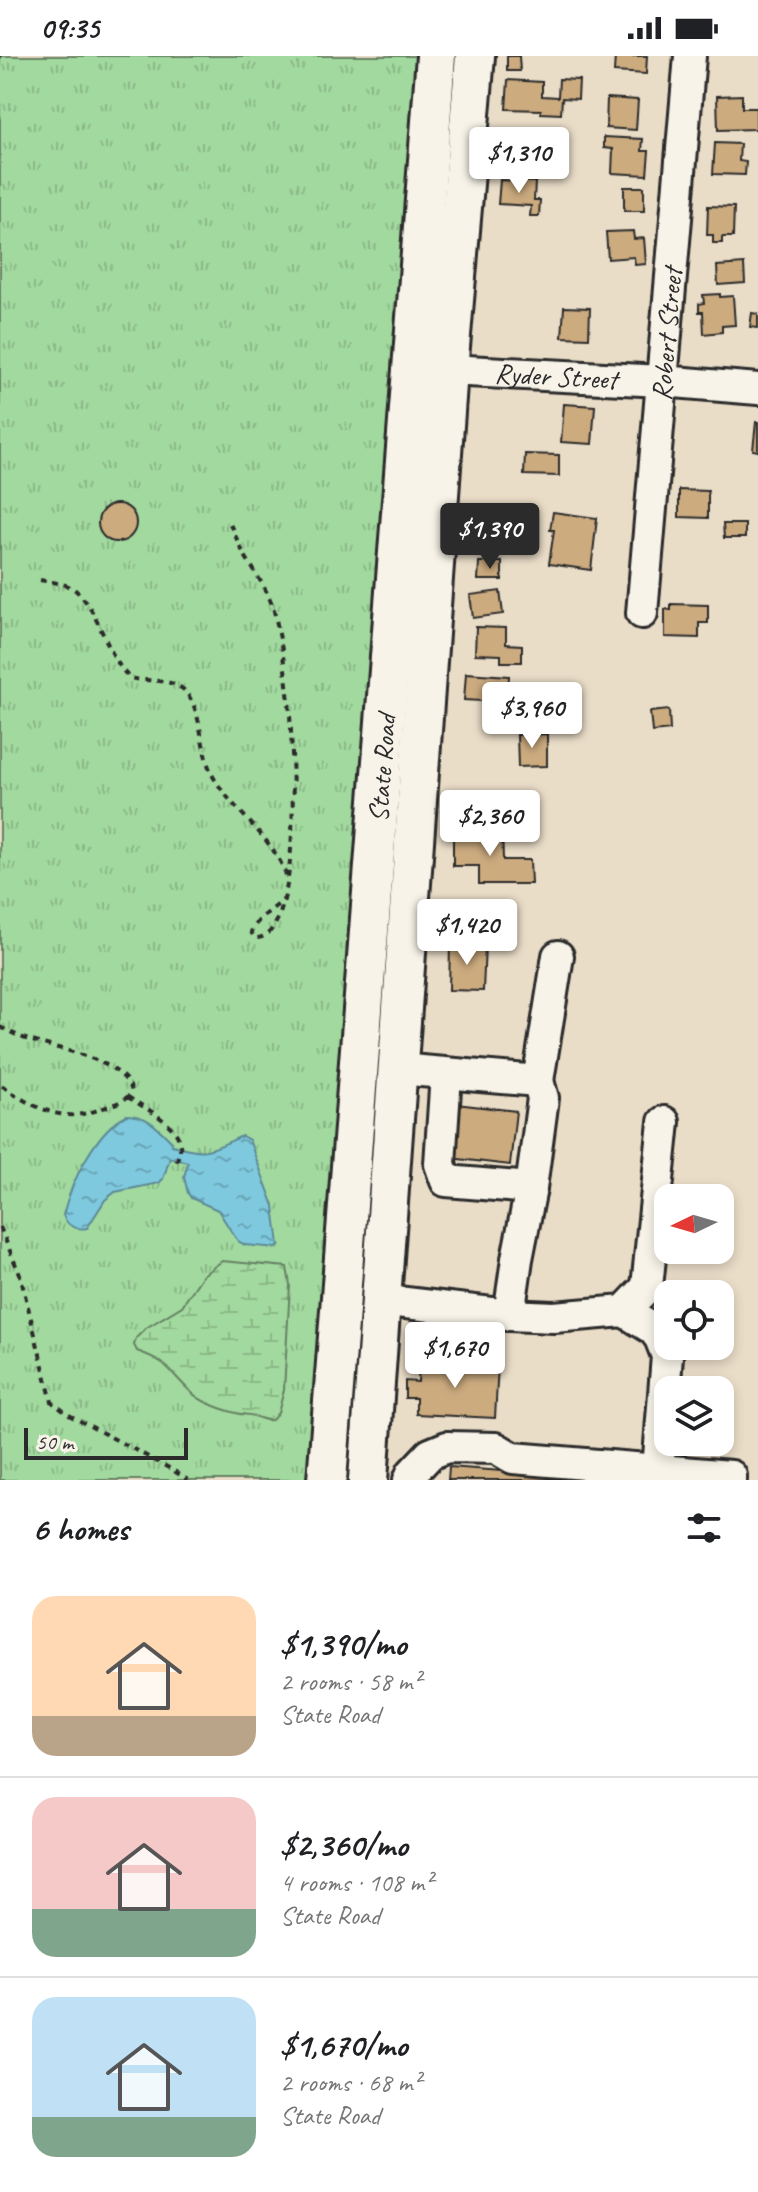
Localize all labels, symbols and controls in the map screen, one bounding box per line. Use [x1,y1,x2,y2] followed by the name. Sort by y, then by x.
[40,9,99,47] text: 09:35
[454,127,584,195] pin: $1,310
[487,136,551,169] text: $1,310
[643,263,690,402] street label: Robert Street
[494,355,622,397] street label: Ryder Street
[425,503,555,571] pin: $1,390
[458,512,522,545] text: $1,390
[467,682,597,750] pin: $3,960
[500,691,564,724] text: $3,960
[360,709,404,823] street label: State Road
[425,790,555,858] pin: $2,360
[458,799,522,832] text: $2,360
[402,899,532,967] pin: $1,420
[435,908,499,941] text: $1,420
[654,1184,734,1264] north arrow
[654,1184,734,1456] map controls
[654,1280,734,1360] button: locate
[390,1322,520,1390] pin: $1,670
[423,1331,487,1364] text: $1,670
[654,1376,734,1456] button: layers
[24,1424,188,1460] scale bar
[36,1428,73,1456] text: 50 m
[682,1506,726,1550] icon: filters
[32,1507,129,1550] text: 6 homes
[280,1622,406,1665] text: $1,390/mo
[96,1628,192,1724] icon: home
[280,1665,421,1698] text: 2 rooms · 58 m²
[280,1698,380,1731] text: State Road
[280,1823,408,1866] text: $2,360/mo
[96,1829,192,1925] icon: home
[280,1866,432,1899] text: 4 rooms · 108 m²
[280,1899,380,1932] text: State Road
[280,2023,407,2066] text: $1,670/mo
[96,2029,192,2125] icon: home
[280,2066,421,2099] text: 2 rooms · 68 m²
[280,2099,380,2132] text: State Road

